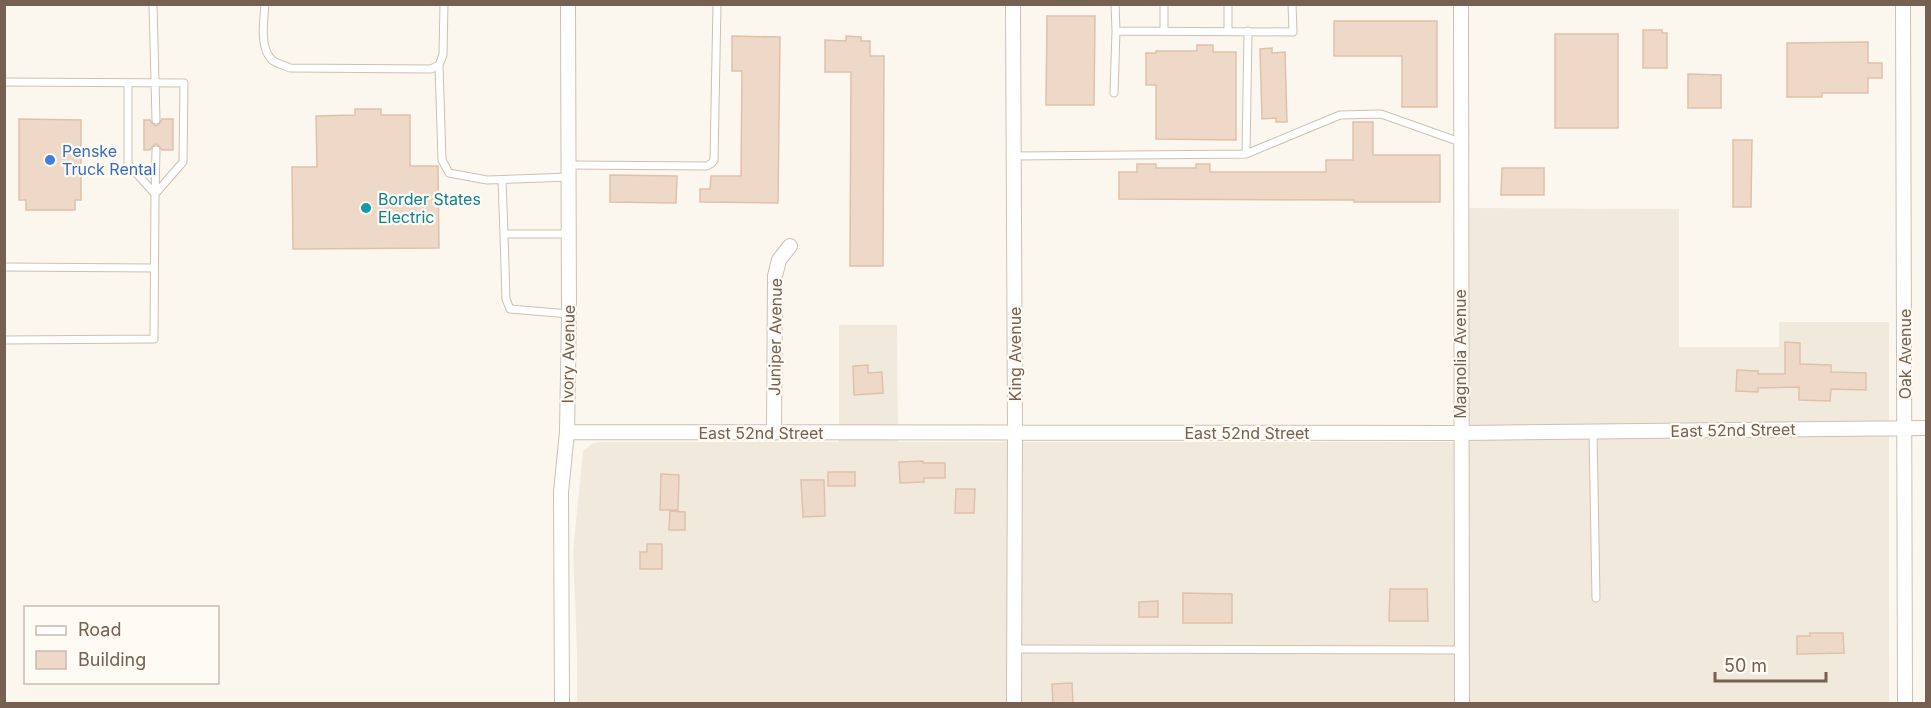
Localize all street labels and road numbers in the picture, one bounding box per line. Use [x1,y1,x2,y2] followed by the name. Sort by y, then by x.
[764,278,786,396] street label: Juniper Avenue
[1450,289,1470,419] street label: Magnolia Avenue
[557,305,579,403] street label: Ivory Avenue
[1005,307,1025,401] street label: King Avenue
[1895,309,1915,399] street label: Oak Avenue
[1670,419,1796,441] street label: East 52nd Street
[698,423,824,443] street label: East 52nd Street
[1184,423,1310,443] street label: East 52nd Street

